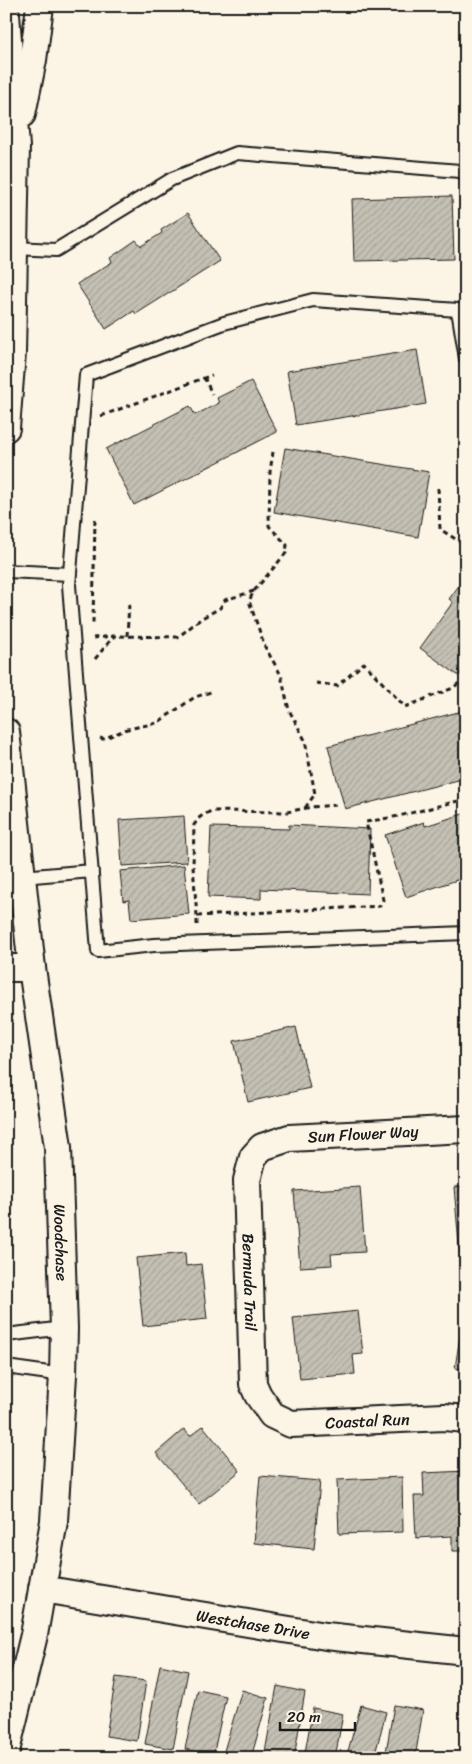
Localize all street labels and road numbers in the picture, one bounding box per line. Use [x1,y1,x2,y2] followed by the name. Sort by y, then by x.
[307,1117,420,1151] street label: Sun Flower Way
[45,1204,77,1282] street label: Woodchase
[234,1233,266,1332] street label: Bermuda Trail
[325,1404,411,1437] street label: Coastal Run
[194,1600,312,1648] street label: Westchase Drive

